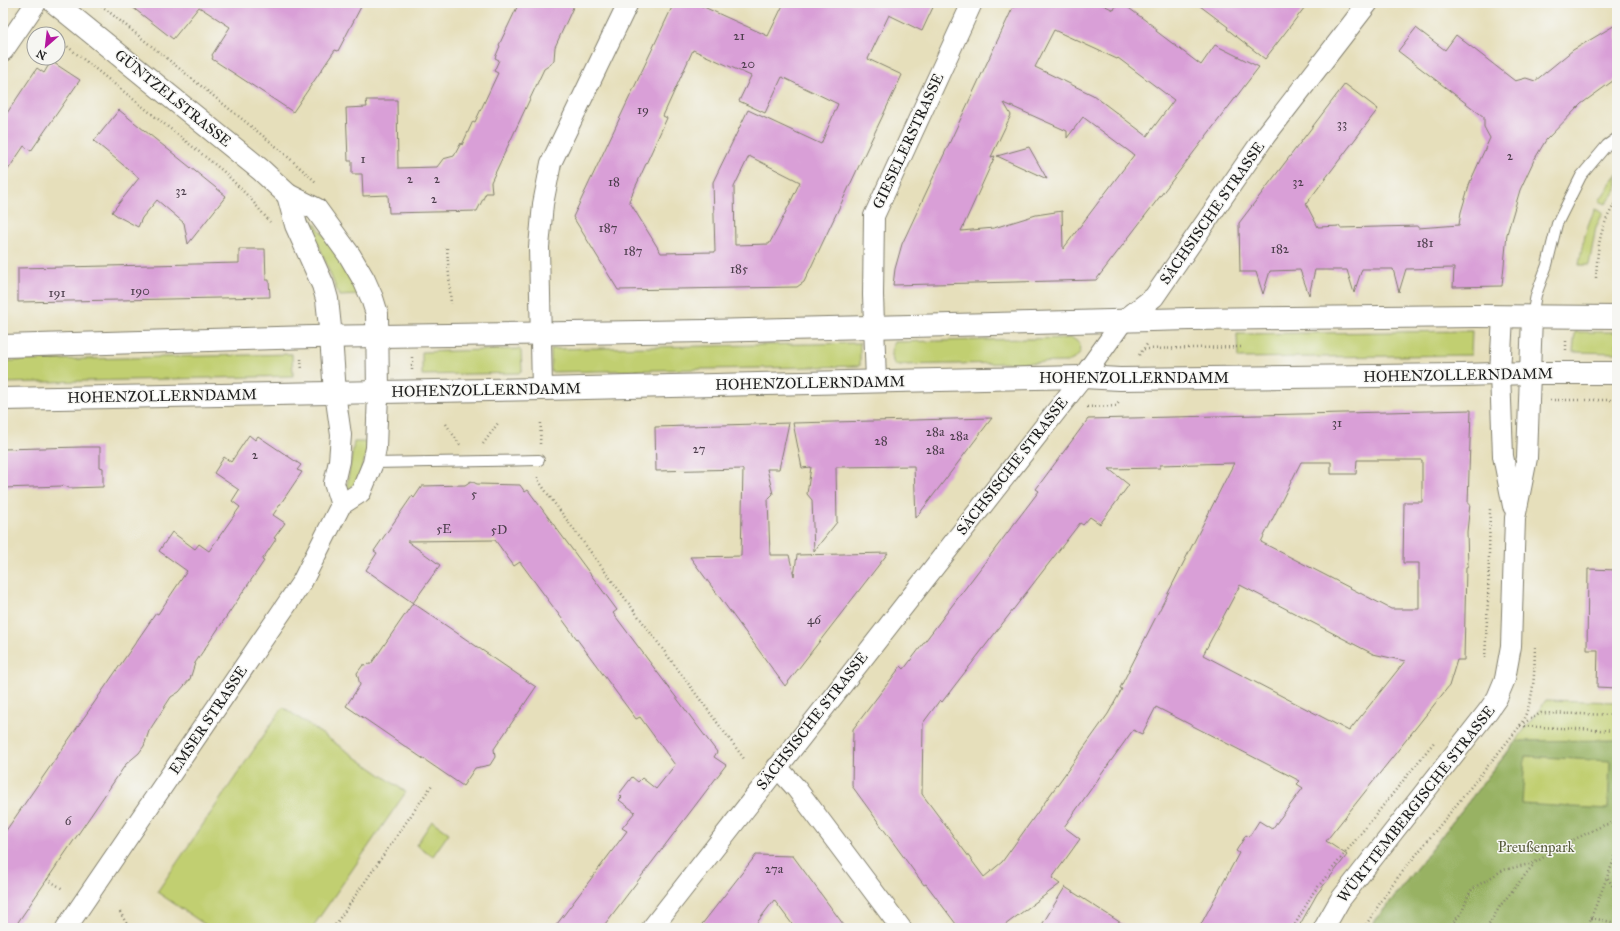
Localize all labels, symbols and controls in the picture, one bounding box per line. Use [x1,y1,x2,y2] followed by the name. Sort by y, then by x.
[26,26,66,66] north arrow
[733,28,745,44] house number: 21
[111,45,236,151] street label: GÜNTZELSTRASSE
[34,46,49,62] text: N
[741,56,755,72] house number: 20
[869,70,947,212] street label: GIESELERSTRASSE
[637,102,649,118] house number: 19
[1337,116,1347,132] house number: 33
[1156,138,1268,288] street label: SÄCHSISCHE STRASSE
[1507,148,1514,164] house number: 2
[360,151,366,167] house number: 1
[407,171,414,187] house number: 2
[434,171,441,187] house number: 2
[608,174,620,190] house number: 18
[1292,174,1304,190] house number: 32
[175,183,187,199] house number: 32
[431,191,438,207] house number: 2
[599,220,618,236] house number: 187
[1416,235,1434,251] house number: 181
[1271,241,1290,257] house number: 182
[624,243,643,259] house number: 187
[730,261,748,277] house number: 185
[130,283,150,299] house number: 190
[48,285,66,301] house number: 191
[1363,364,1553,386] street label: HOHENZOLLERNDAMM
[1039,369,1229,387] street label: HOHENZOLLERNDAMM
[715,372,905,394] street label: HOHENZOLLERNDAMM
[391,379,581,401] street label: HOHENZOLLERNDAMM
[67,385,257,407] street label: HOHENZOLLERNDAMM
[953,393,1072,539] street label: SÄCHSISCHE STRASSE
[1332,415,1342,431] house number: 31
[926,424,945,440] house number: 28a
[950,428,969,444] house number: 28a
[874,433,888,449] house number: 28
[693,441,706,457] house number: 27
[926,442,945,458] house number: 28a
[252,447,259,463] house number: 2
[471,486,477,502] house number: 5
[436,521,452,537] house number: 5E
[491,522,507,538] house number: 5D
[807,612,821,628] house number: 46
[753,648,872,794] street label: SÄCHSISCHE STRASSE
[165,662,251,778] street label: EMSER STRASSE
[1333,701,1499,906] street label: WÜRTTEMBERGISCHE STRASSE
[65,813,72,829] house number: 6
[1498,838,1574,856] park label: Preußenpark
[765,861,784,877] house number: 27a

